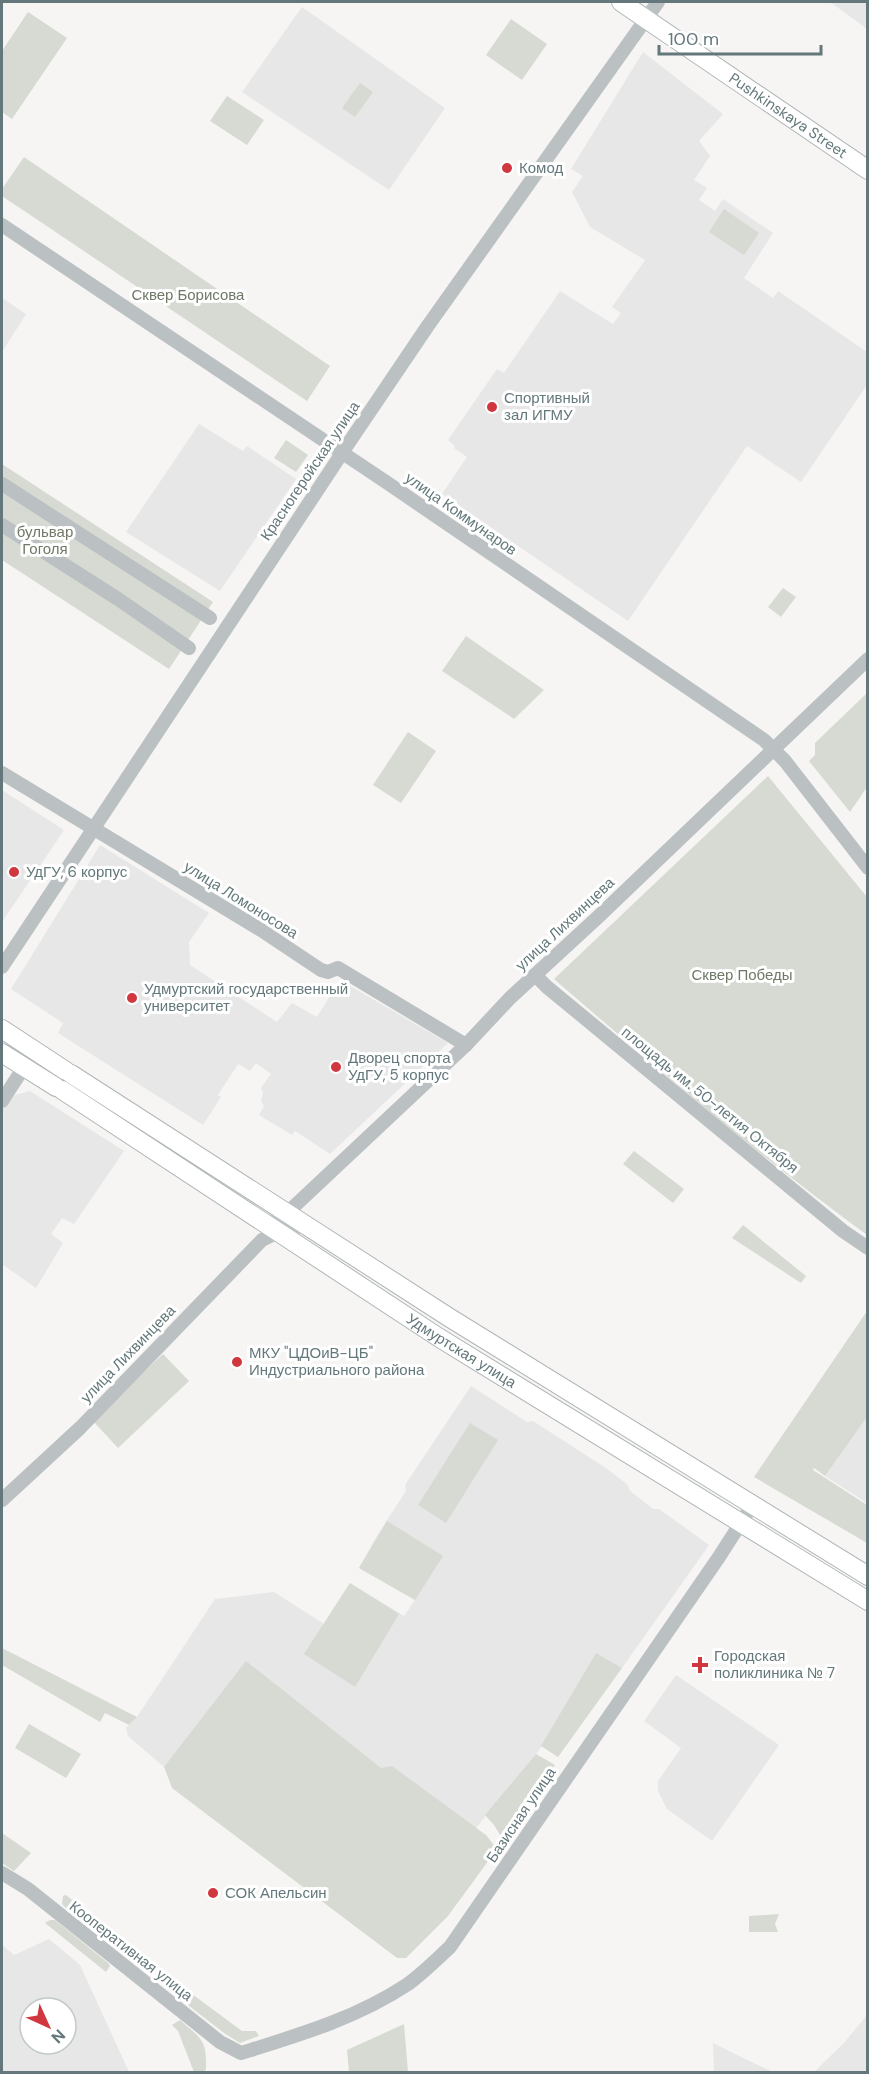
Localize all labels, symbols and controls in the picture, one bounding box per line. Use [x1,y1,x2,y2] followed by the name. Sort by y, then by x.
[659,18,821,56] scale bar
[668,27,719,51] text: 100 m
[725,68,851,163] street label: Pushkinskaya Street
[519,158,563,178] place label: Комод
[500,161,514,175] marker: Комод
[132,285,245,305] park label: Сквер Борисова
[504,388,590,425] place label: Спортивный зал ИГМУ
[256,397,365,545] street label: Красногеройская улица
[485,400,499,414] marker: Спортивный зал ИГМУ
[401,468,521,560] street label: улица Коммунаров
[17,522,73,559] park label: бульвар Гоголя
[180,857,302,943] street label: улица Ломоносова
[26,862,128,882] place label: УдГУ, 6 корпус
[7,865,21,879] marker: УдГУ, 6 корпус
[511,872,619,975] street label: улица Лихвинцева
[692,965,792,985] park label: Сквер Победы
[144,979,348,1016] place label: Удмуртский государственный университет
[125,991,139,1005] marker: Удмуртский государственный университет
[617,1022,803,1178] street label: площадь им. 50-летия Октября
[348,1048,451,1085] place label: Дворец спорта УдГУ, 5 корпус
[329,1060,343,1074] marker: Дворец спорта УдГУ, 5 корпус
[76,1300,180,1407] street label: улица Лихвинцева
[403,1309,521,1393] street label: Удмуртская улица
[249,1343,425,1380] place label: МКУ "ЦДОиВ-ЦБ" Индустриального района
[230,1355,244,1369] marker: МКУ "ЦДОиВ-ЦБ" Индустриального района
[714,1646,835,1683] place label: Городская поликлиника № 7
[691,1656,709,1674] marker: Городская поликлиника № 7
[482,1763,561,1866] street label: Базисная улица
[225,1883,327,1903] place label: СОК Апельсин
[206,1886,220,1900] marker: СОК Апельсин
[65,1897,197,2006] street label: Кооперативная улица
[18,1996,78,2056] north arrow
[47,2025,70,2048] text: N

